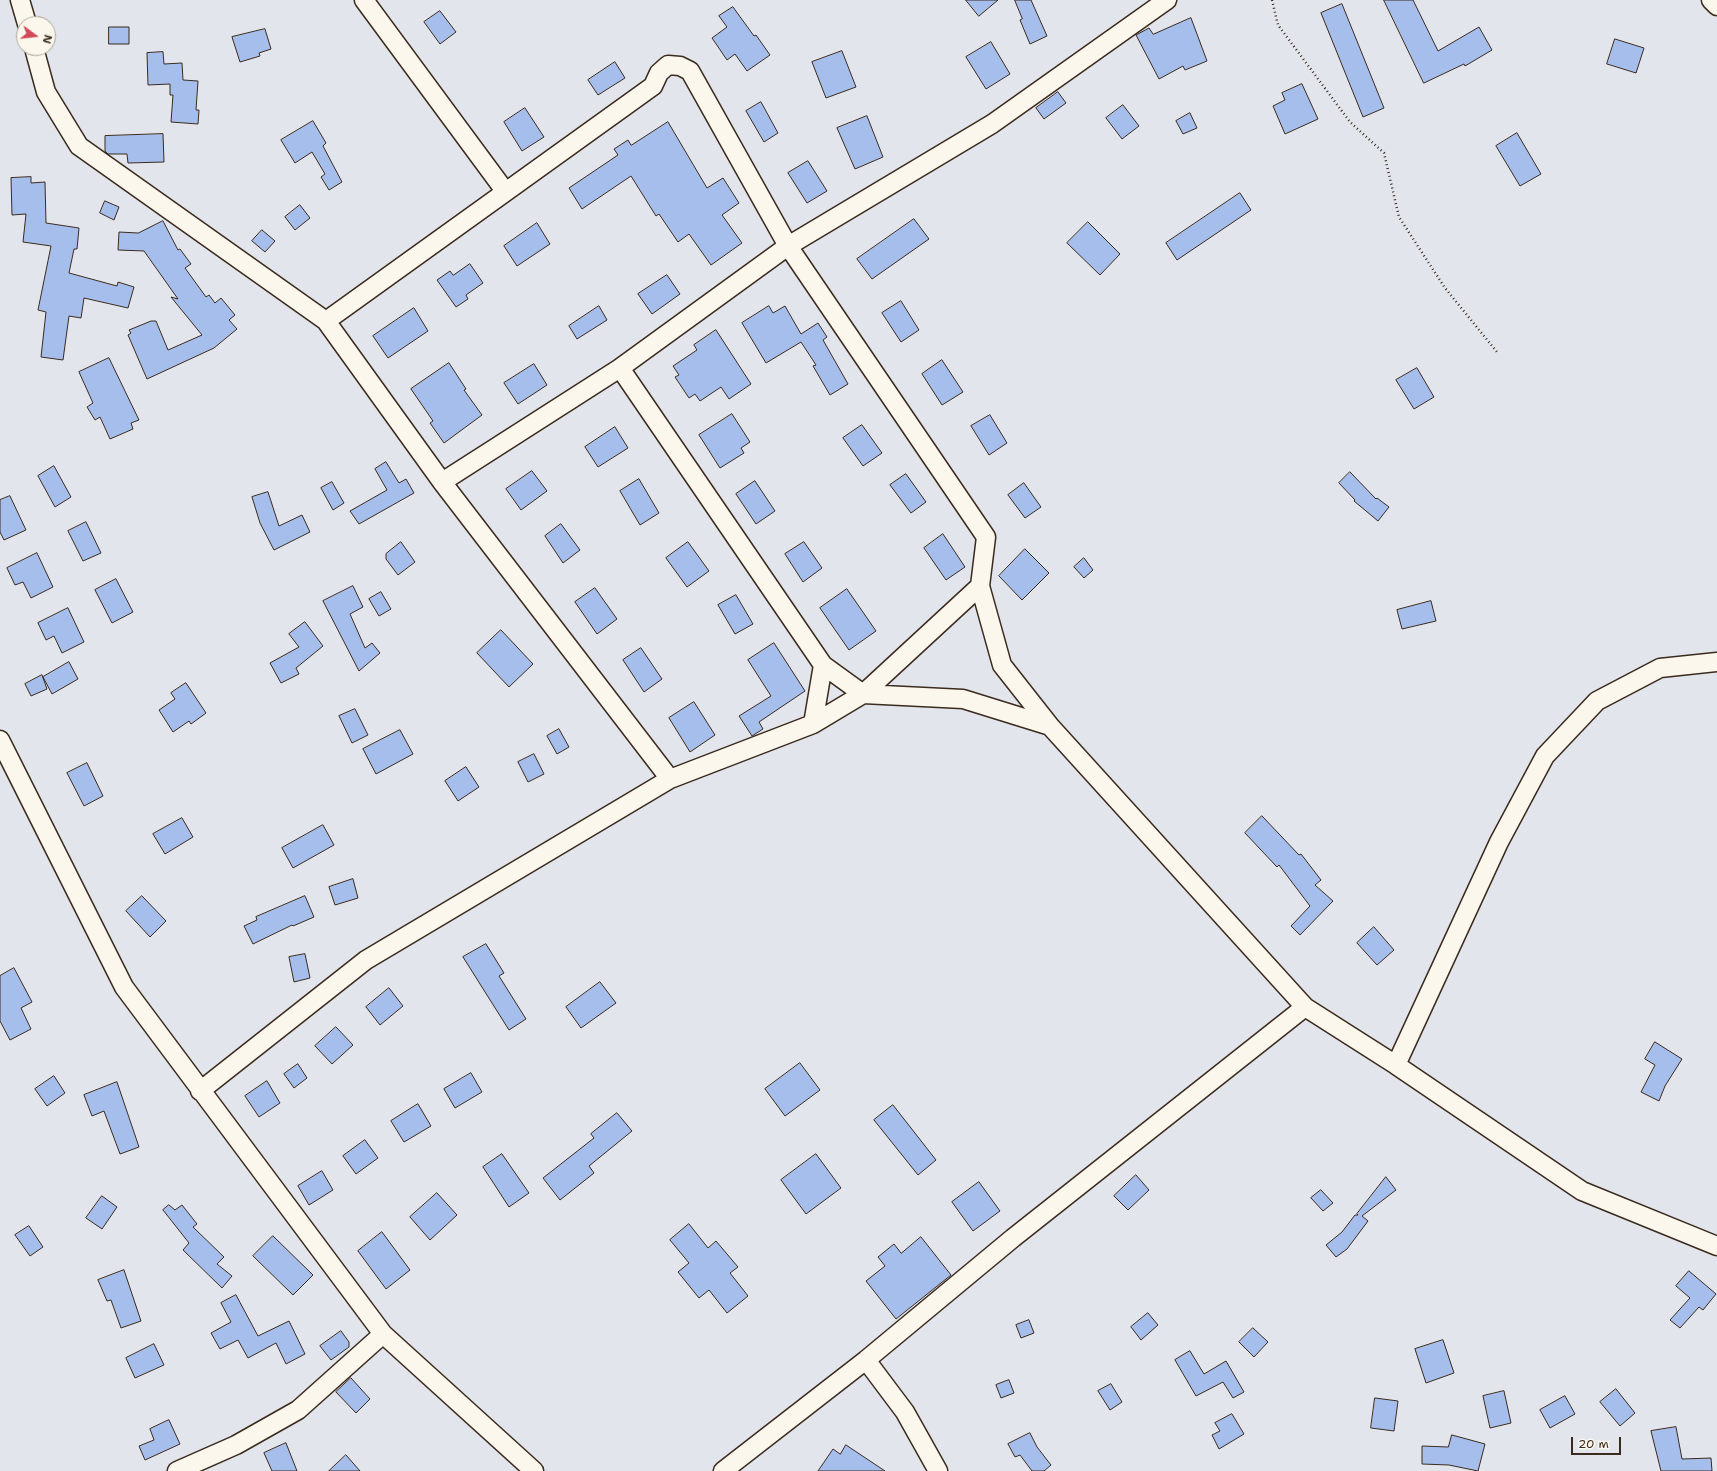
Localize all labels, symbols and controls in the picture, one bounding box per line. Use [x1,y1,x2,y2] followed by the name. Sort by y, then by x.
[16,16,56,56] north arrow
[39,33,55,45] text: N
[1573,1429,1623,1455] scale bar
[1578,1436,1609,1452] text: 20 m

